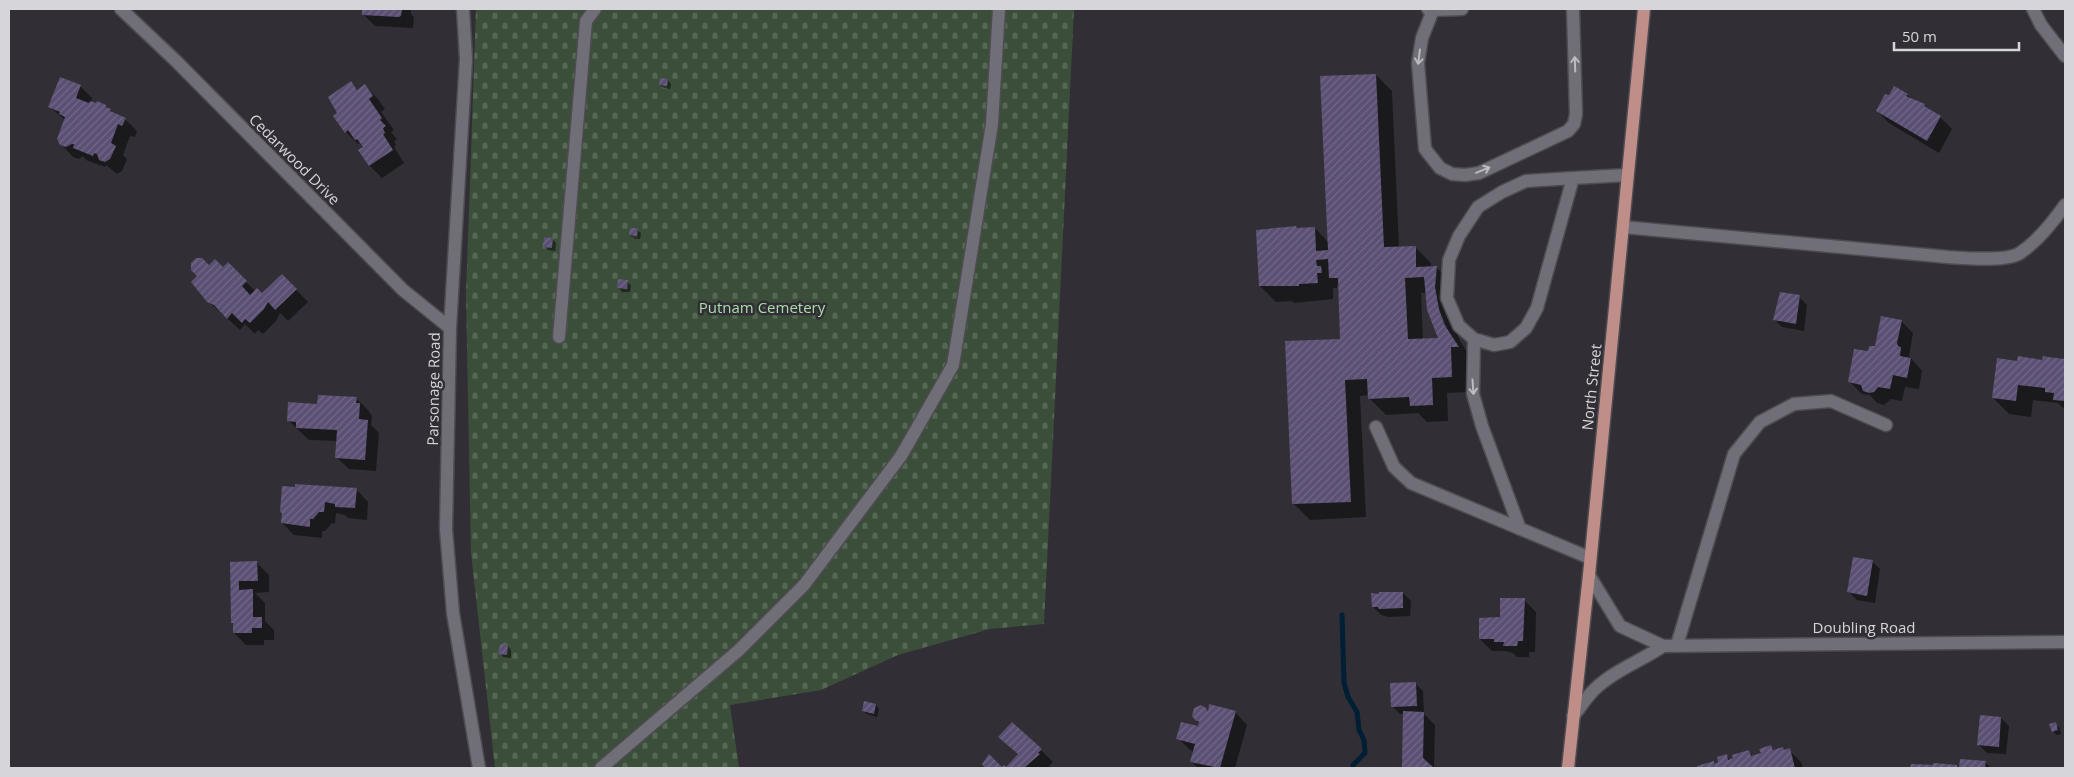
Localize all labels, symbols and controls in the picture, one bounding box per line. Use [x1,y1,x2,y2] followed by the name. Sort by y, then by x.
[1894,20,2019,52] scale bar
[1902,26,1937,46] text: 50 m
[1414,48,1424,64] one-way arrow
[1570,56,1579,72] one-way arrow
[245,109,345,209] street label: Cedarwood Drive
[1475,165,1491,174] one-way arrow
[699,297,826,317] park label: Putnam Cemetery
[422,332,444,446] street label: Parsonage Road
[1577,343,1605,431] street label: North Street
[1468,379,1478,395] one-way arrow
[1813,617,1915,637] street label: Doubling Road

